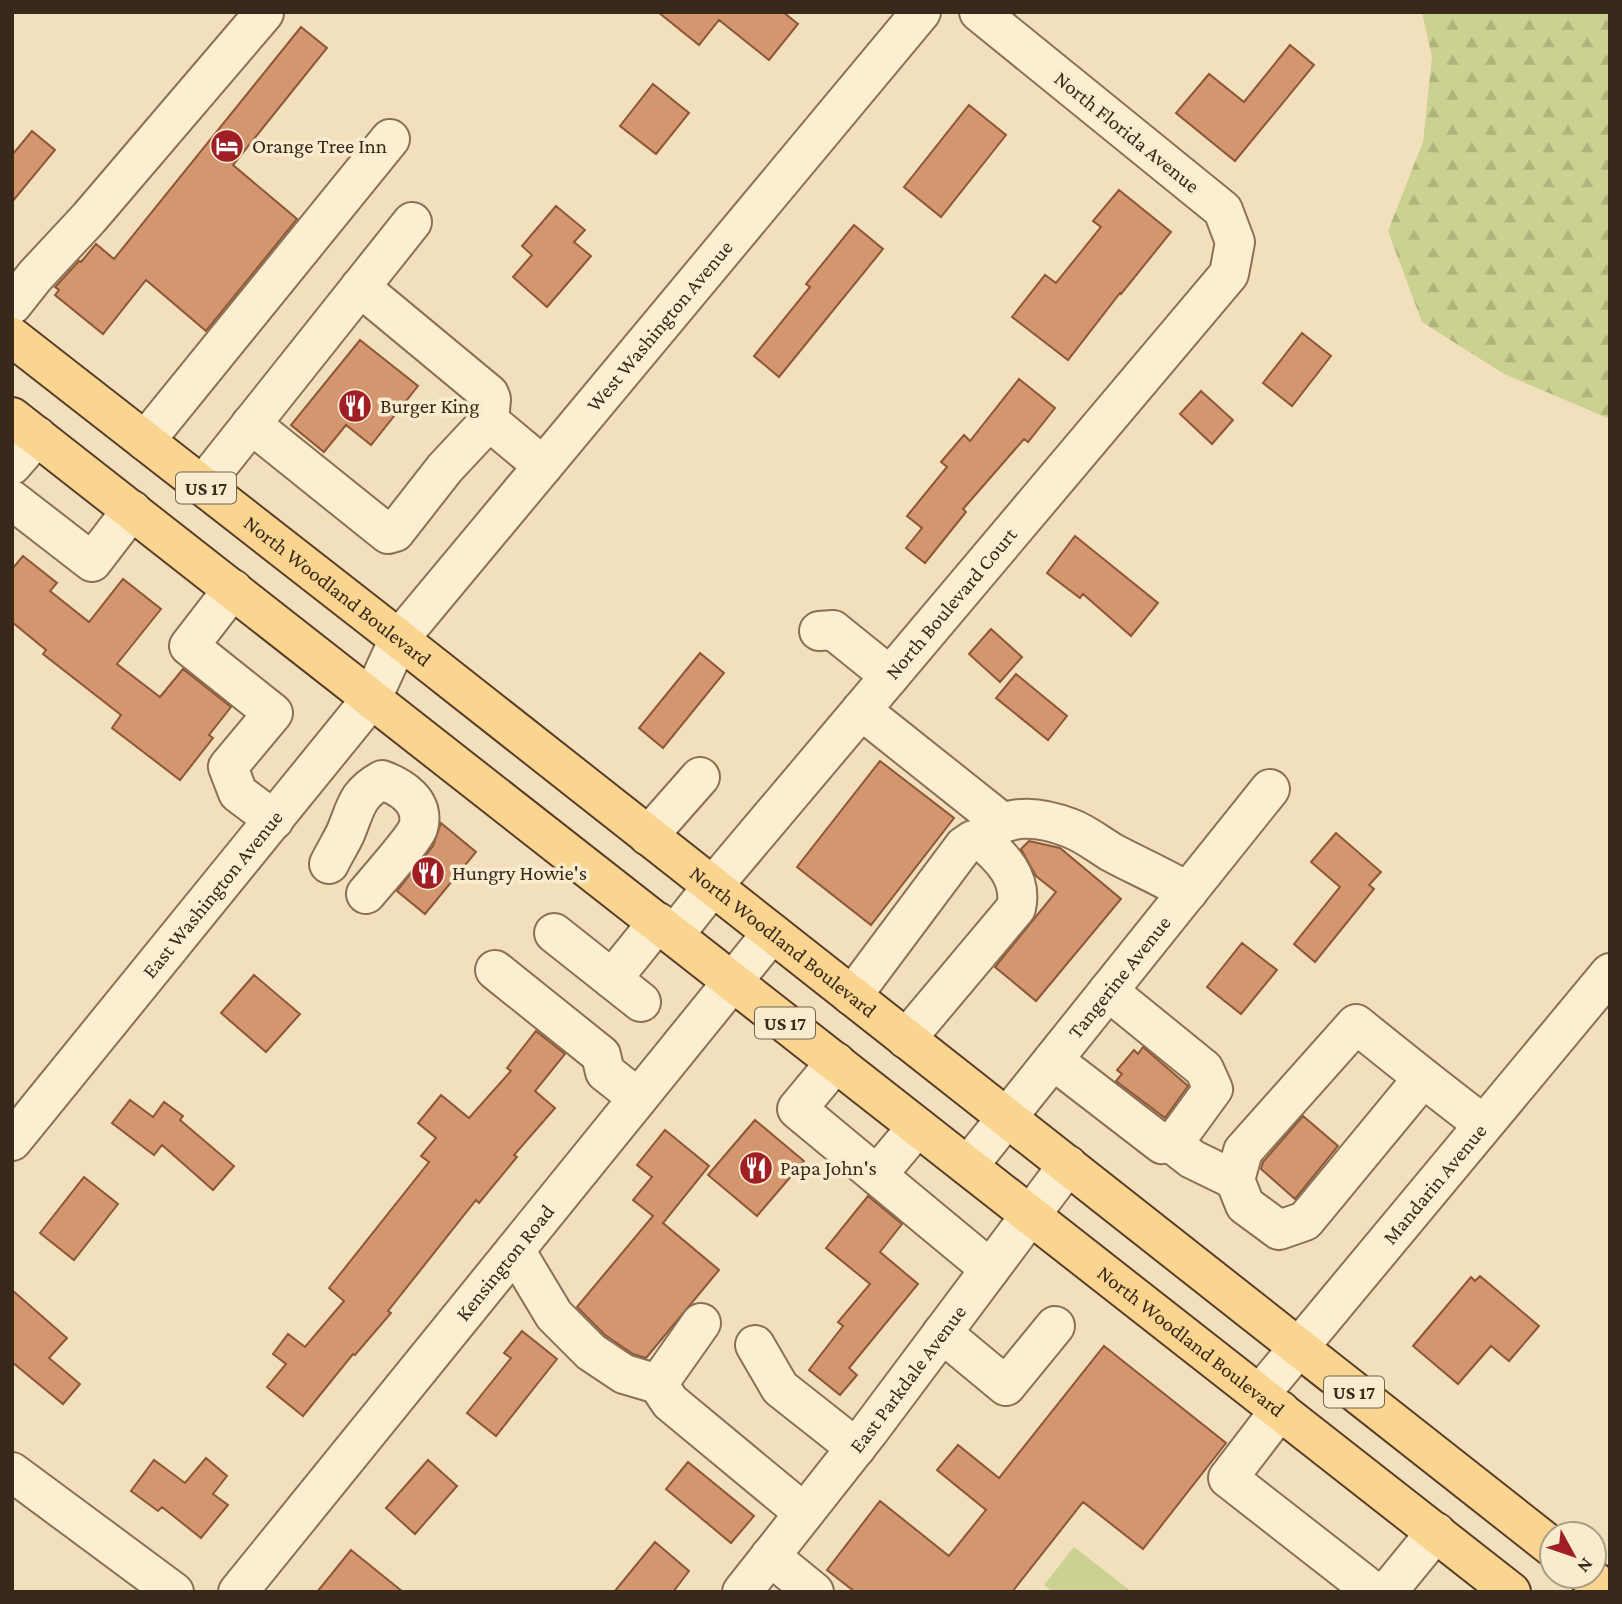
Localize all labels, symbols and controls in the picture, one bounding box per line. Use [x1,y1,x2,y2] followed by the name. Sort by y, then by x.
[1050,66,1204,198] street label: North Florida Avenue
[208,127,246,165] hotel icon: Orange Tree Inn
[252,134,387,158] place label: Orange Tree Inn
[581,235,738,417] street label: West Washington Avenue
[336,387,374,425] restaurant icon: Burger King
[380,394,479,418] place label: Burger King
[176,472,236,503] road number: US 17
[239,511,436,672] street label: North Woodland Boulevard
[880,522,1022,684] street label: North Boulevard Court
[137,805,288,983] street label: East Washington Avenue
[409,854,447,892] restaurant icon: Hungry Howie's
[452,861,587,885] place label: Hungry Howie's
[685,861,881,1022] street label: North Woodland Boulevard
[1063,911,1176,1043] street label: Tangerine Avenue
[755,1007,815,1038] road number: US 17
[1378,1119,1491,1249] street label: Mandarin Avenue
[737,1149,775,1187] restaurant icon: Papa John's
[780,1156,877,1180] place label: Papa John's
[451,1200,559,1326] street label: Kensington Road
[1093,1261,1289,1422] street label: North Woodland Boulevard
[844,1300,971,1458] street label: East Parkdale Avenue
[1324,1376,1384,1408] road number: US 17
[1538,1520,1608,1590] north arrow
[1573,1554,1598,1577] text: N

